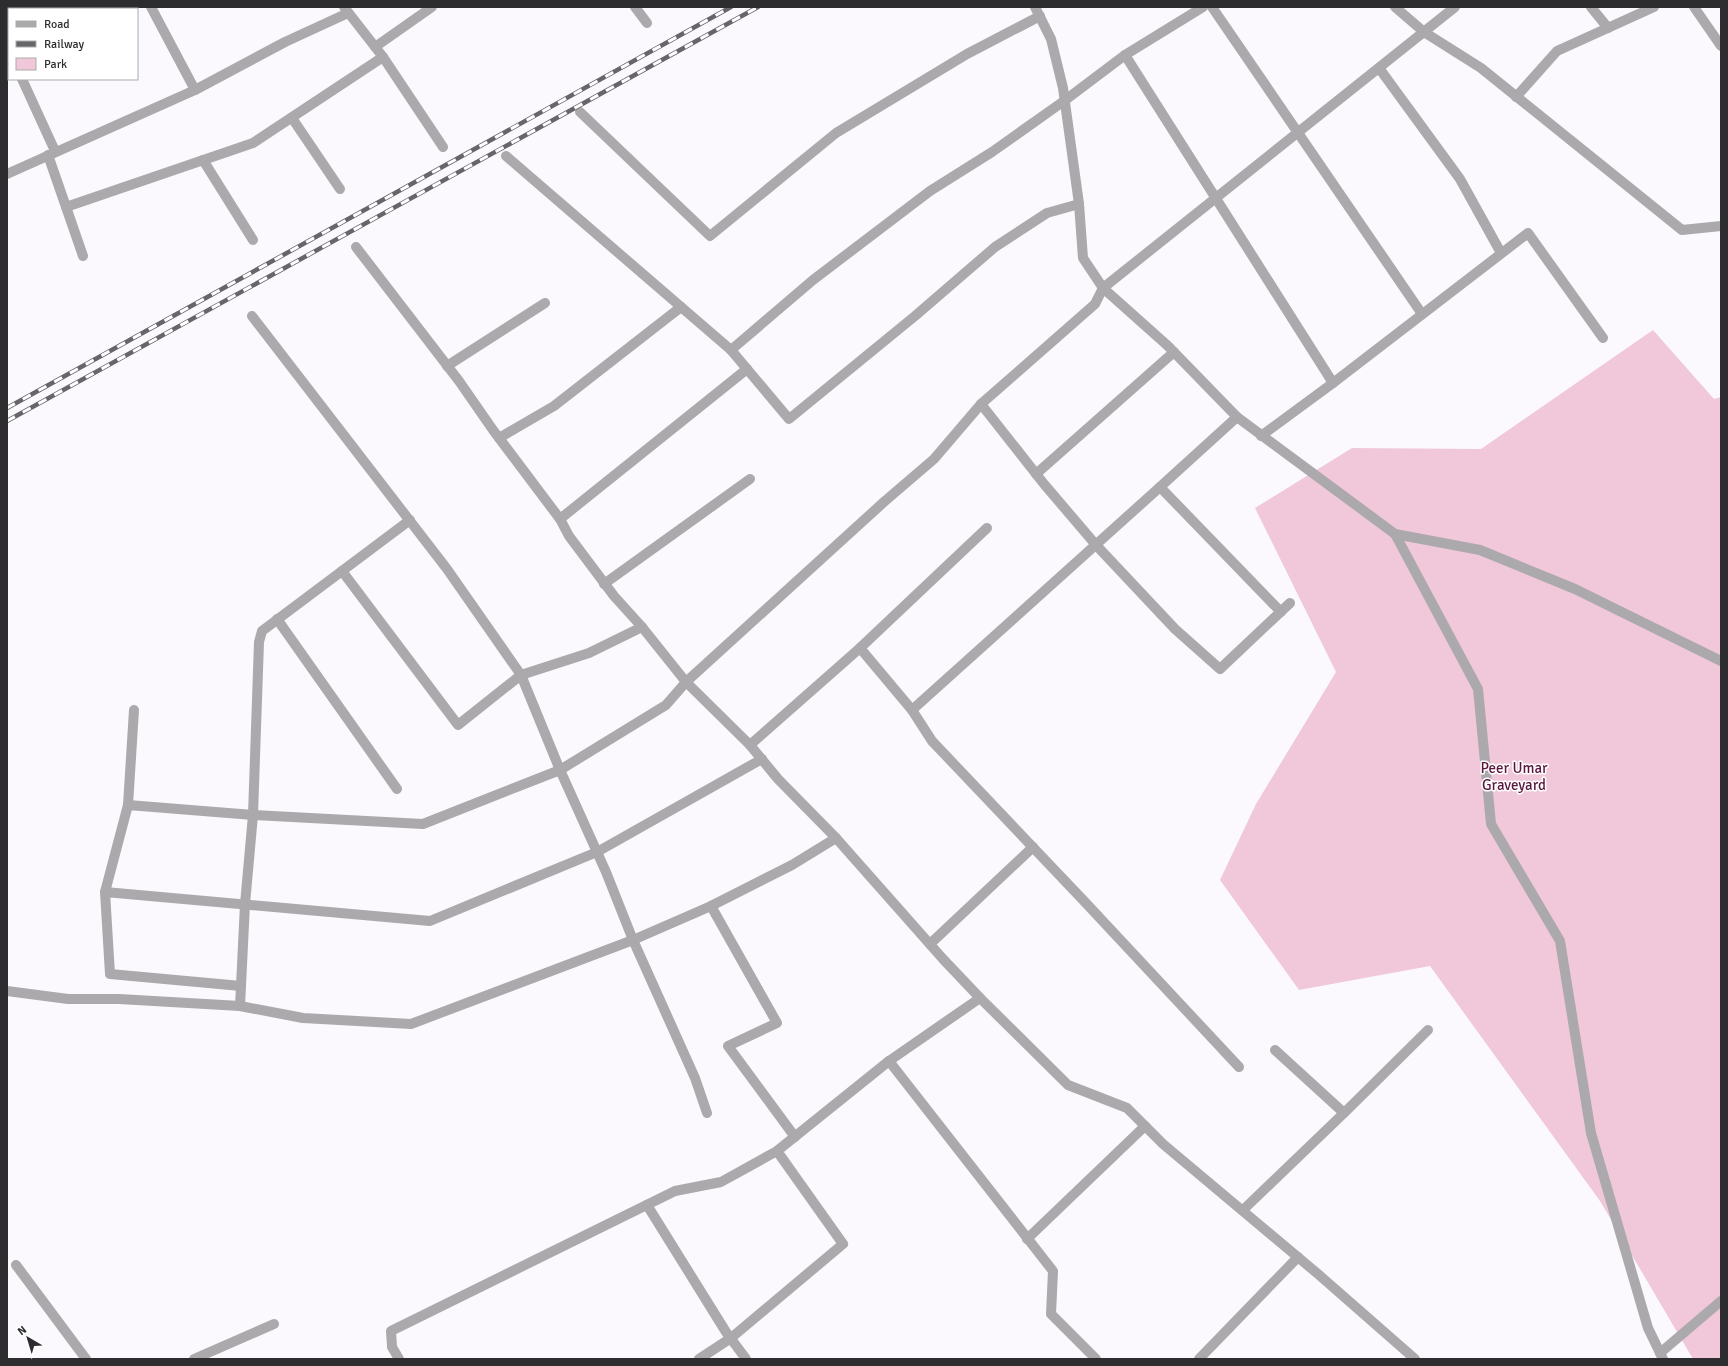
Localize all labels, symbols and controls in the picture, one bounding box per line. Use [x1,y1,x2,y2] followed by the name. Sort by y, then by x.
[8,8,138,80] legend
[44,17,70,32] text: Road
[44,37,84,52] text: Railway
[44,57,67,72] text: Park
[1480,759,1548,794] park label: Peer Umar Graveyard
[8,1318,48,1358] north arrow
[15,1323,29,1338] text: N

